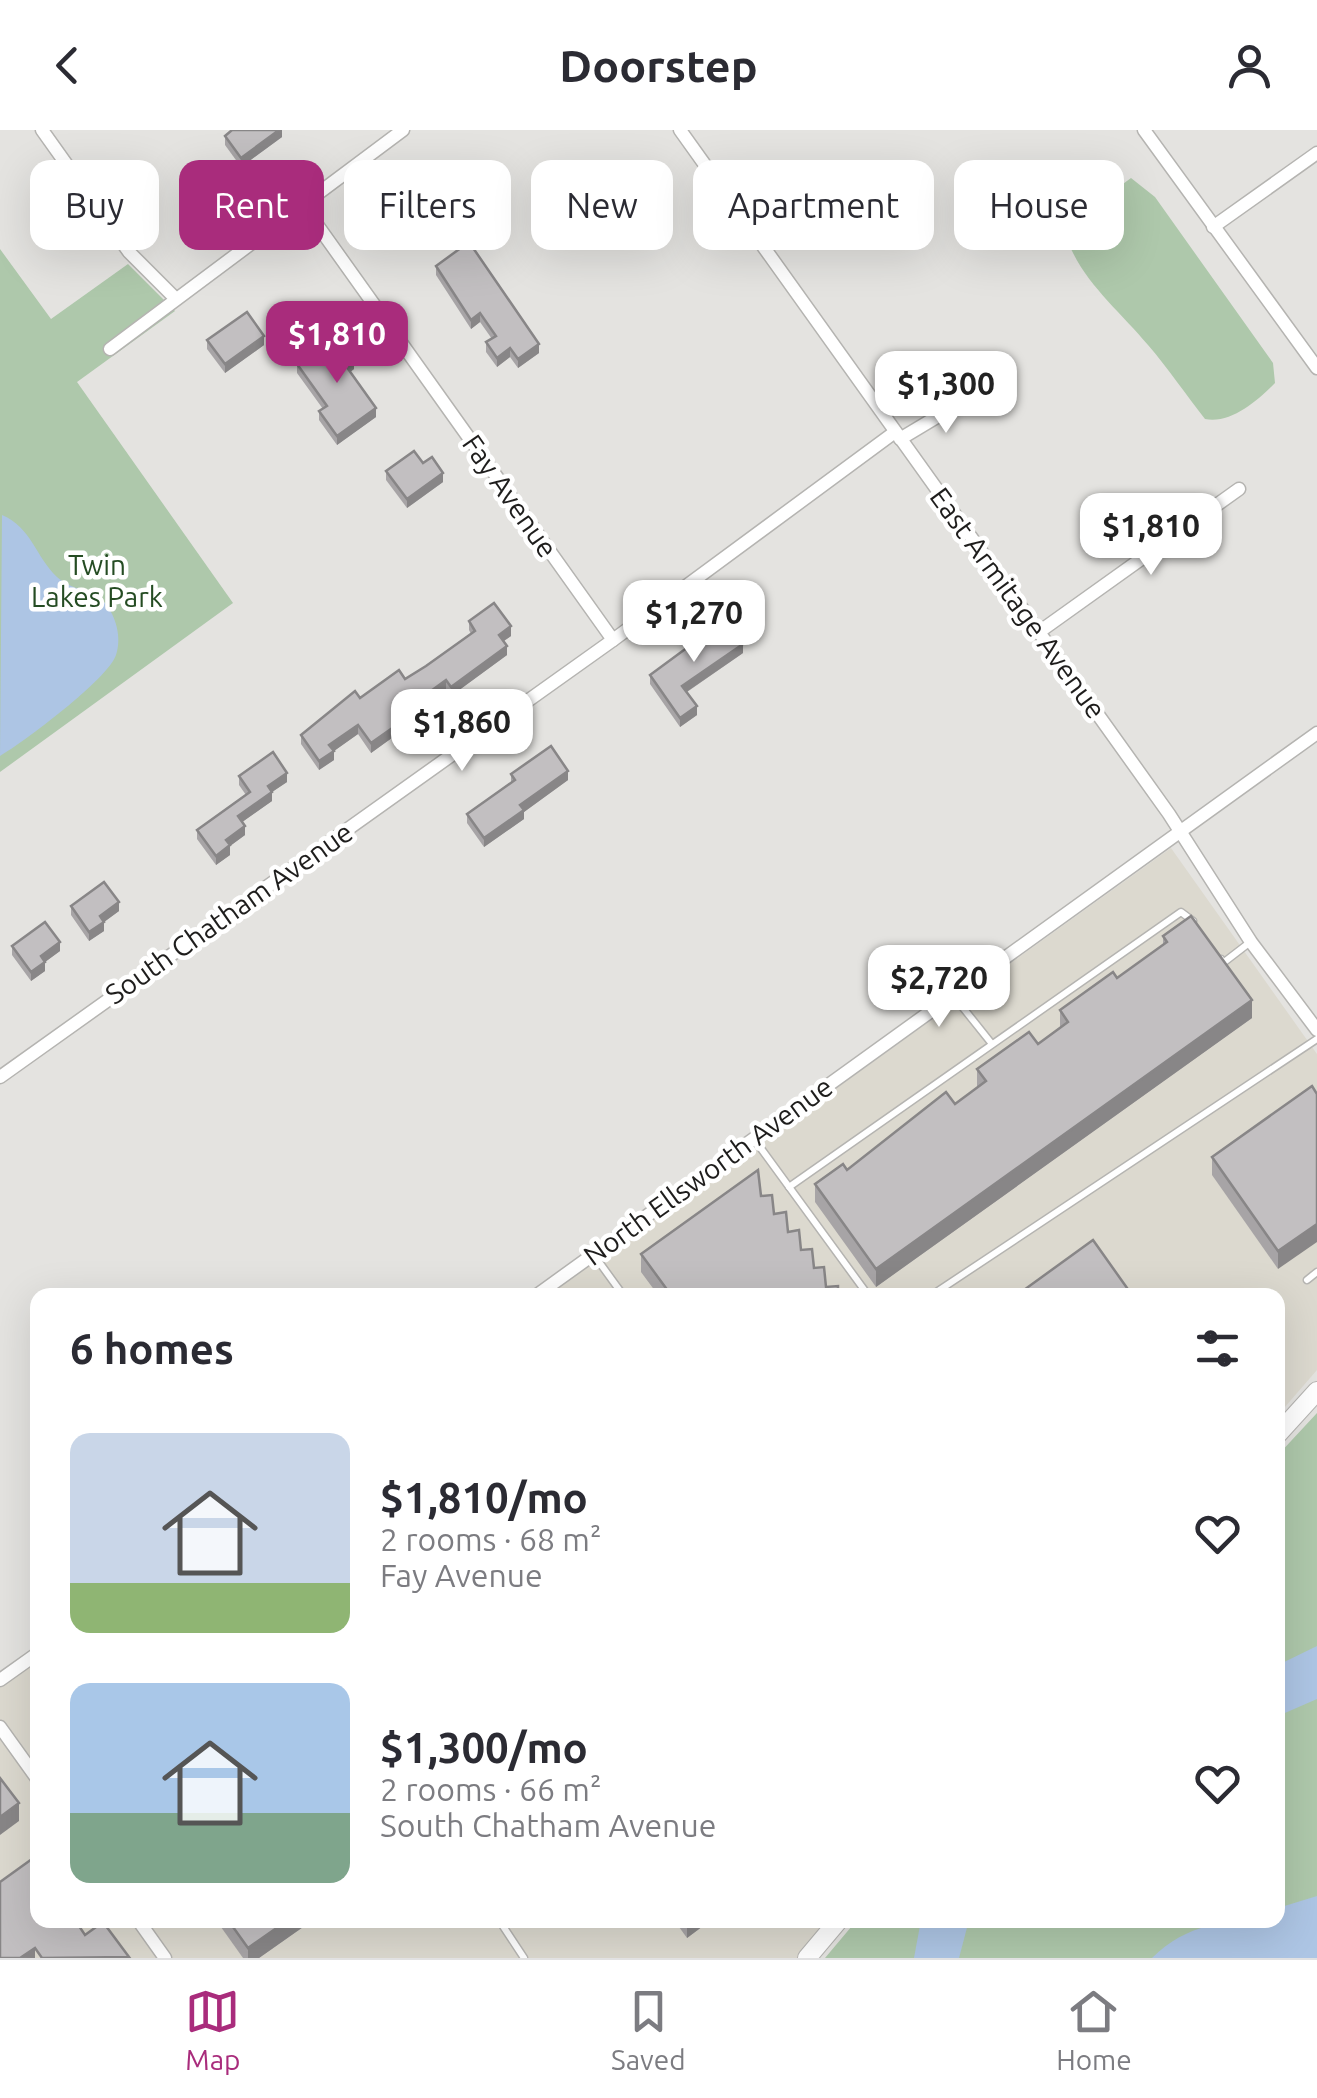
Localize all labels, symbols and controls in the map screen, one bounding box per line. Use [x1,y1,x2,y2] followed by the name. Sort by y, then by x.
[40,38,95,93] icon: back
[1222,38,1277,93] icon: person
[559,40,758,91] text: Doorstep
[30,160,159,250] chip: Buy
[179,160,324,250] chip: Rent
[344,160,511,250] chip: Filters
[531,160,673,250] chip: New
[693,160,934,250] chip: Apartment
[954,160,1124,250] chip: House
[256,301,418,386] pin: $1,810
[288,315,386,351] text: $1,810
[865,351,1027,436] pin: $1,300
[897,365,995,401] text: $1,300
[457,429,564,563] street label: Fay Avenue
[924,482,1112,724] street label: East Armitage Avenue
[1070,493,1232,578] pin: $1,810
[1102,507,1200,543] text: $1,810
[31,549,163,612] park label: Twin Lakes Park
[613,580,775,665] pin: $1,270
[645,594,743,630] text: $1,270
[381,689,543,774] pin: $1,860
[413,703,511,739] text: $1,860
[99,815,358,1010] street label: South Chatham Avenue
[858,945,1020,1030] pin: $2,720
[890,959,988,995] text: $2,720
[578,1070,838,1271] street label: North Ellsworth Avenue
[1190,1321,1245,1376] icon: filters
[70,1325,234,1372] text: 6 homes
[150,1473,270,1593] icon: home
[380,1474,588,1521] text: $1,810/mo
[1190,1506,1245,1561] icon: heart
[380,1521,601,1557] text: 2 rooms · 68 m²
[380,1557,543,1593] text: Fay Avenue
[150,1723,270,1843] icon: home
[380,1724,588,1771] text: $1,300/mo
[1190,1756,1245,1811] icon: heart
[380,1771,601,1807] text: 2 rooms · 66 m²
[380,1807,716,1843] text: South Chatham Avenue
[185,1984,240,2075] tab: Map
[611,1984,686,2075] tab: Saved
[1056,1984,1132,2075] tab: Home

